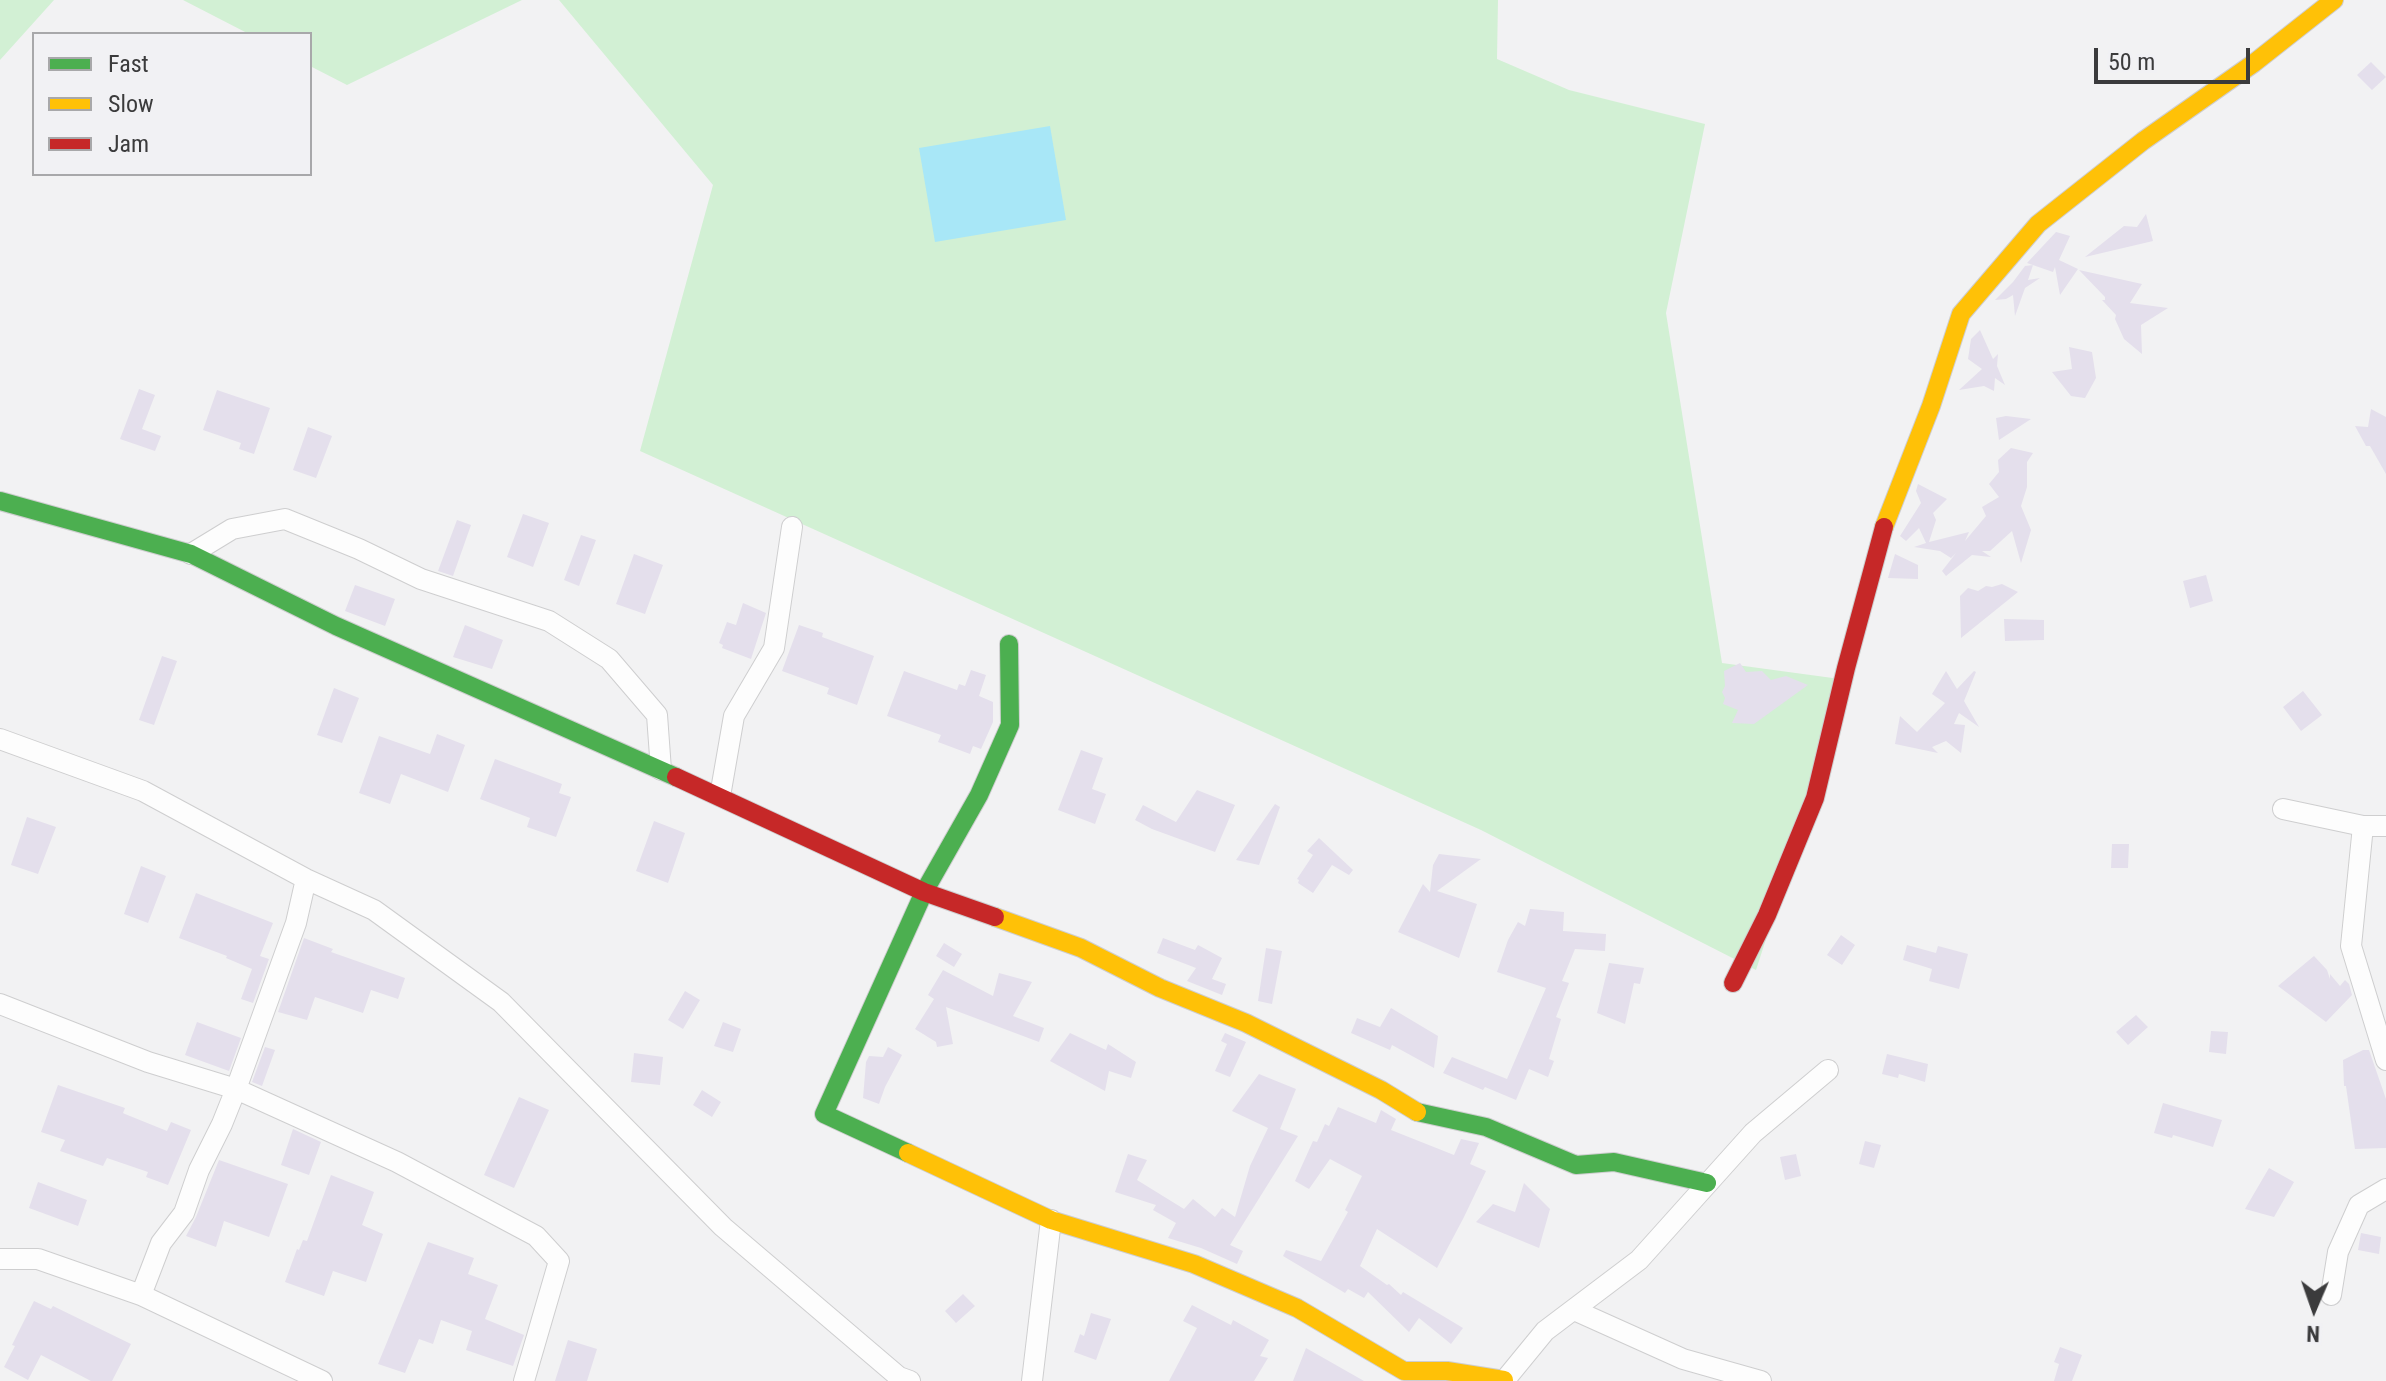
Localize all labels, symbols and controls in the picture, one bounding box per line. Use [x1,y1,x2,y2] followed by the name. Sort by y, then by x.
[32,32,312,176] legend
[2098,32,2254,82] scale bar
[2108,48,2155,76] text: 50 m
[108,50,149,78] text: Fast
[108,90,154,118] text: Slow
[108,130,149,158] text: Jam
[2274,1269,2354,1349] north arrow
[2306,1321,2320,1346] text: N

